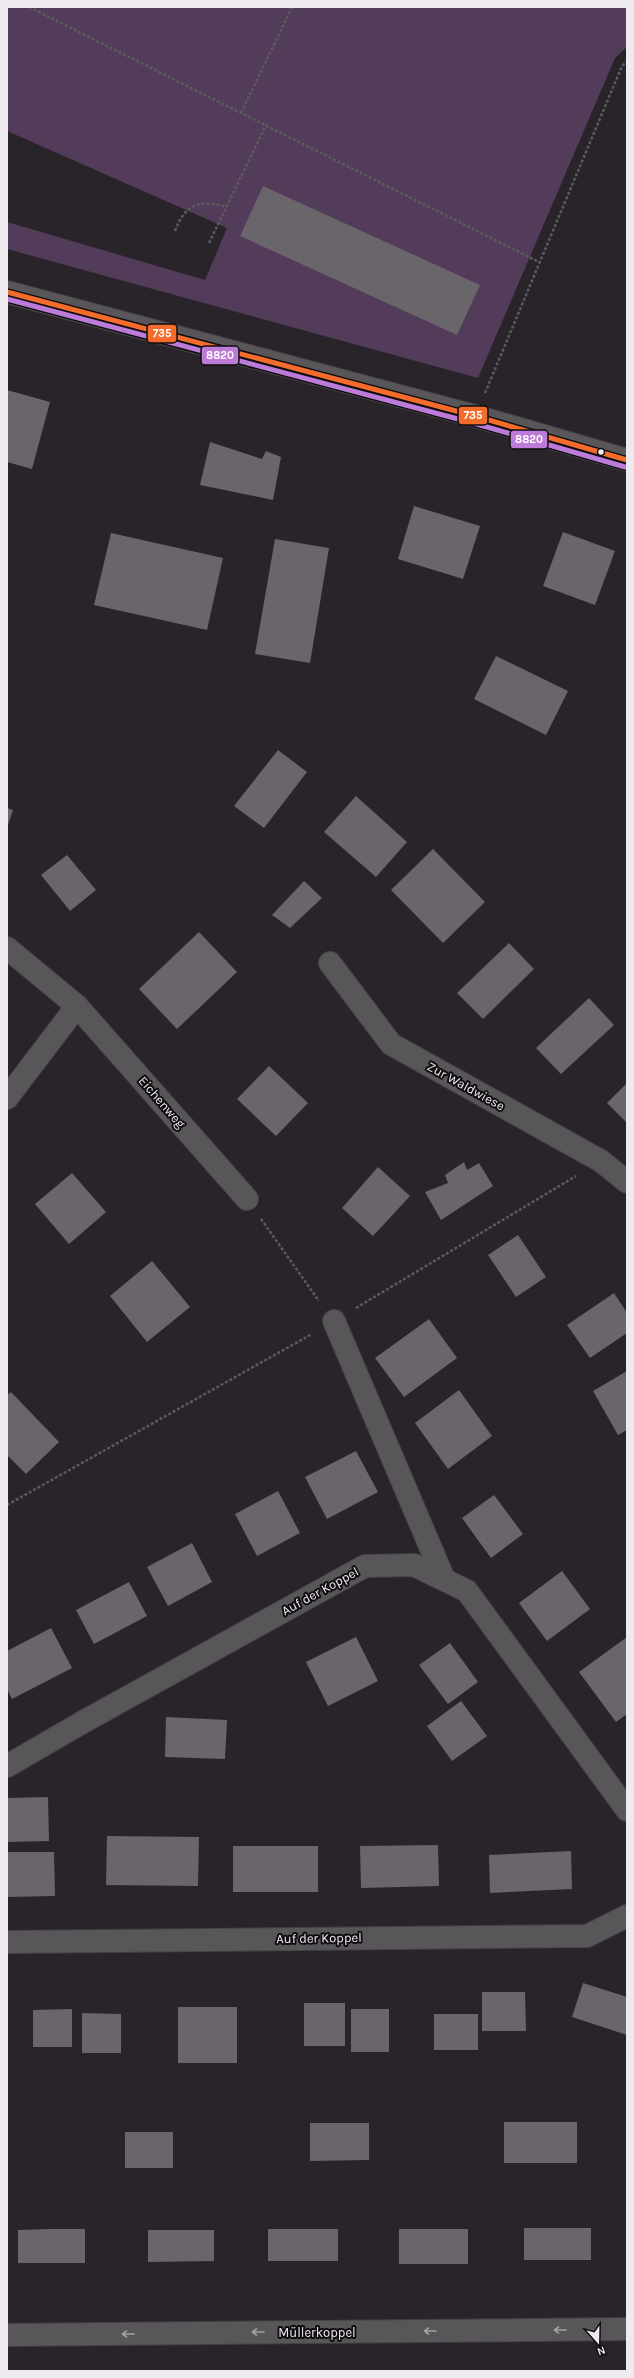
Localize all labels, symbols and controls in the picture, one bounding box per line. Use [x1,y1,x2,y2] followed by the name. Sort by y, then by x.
[147,324,177,343] line badge: 735
[153,327,171,340] text: 735
[201,346,239,365] line badge: 8820
[206,349,234,362] text: 8820
[458,406,488,425] line badge: 735
[464,409,482,422] text: 735
[510,430,548,449] line badge: 8820
[515,433,543,446] text: 8820
[596,447,606,457] unlabelled marker
[425,1058,508,1114] street label: Zur Waldwiese
[135,1073,189,1131] street label: Eichenweg
[279,1564,361,1618] street label: Auf der Koppel
[276,1930,362,1946] street label: Auf der Koppel
[578,2322,618,2362] north arrow
[278,2325,356,2340] street label: Müllerkoppel
[554,2326,567,2334] one-way arrow
[424,2327,437,2335] one-way arrow
[252,2328,265,2336] one-way arrow
[122,2330,135,2337] one-way arrow
[595,2343,607,2358] text: N

